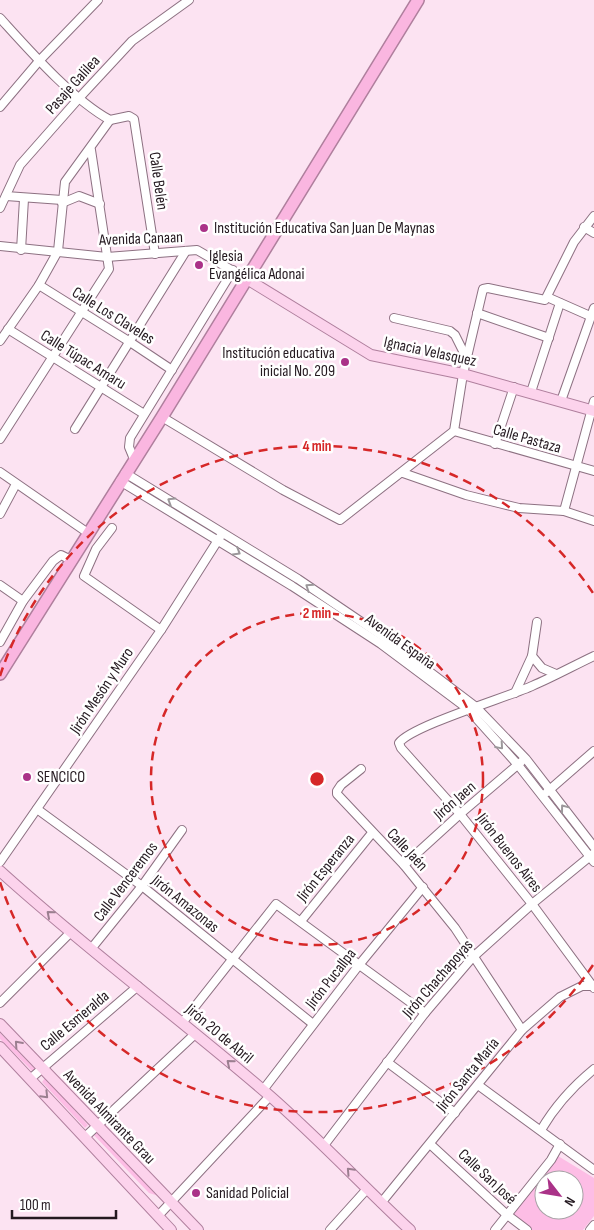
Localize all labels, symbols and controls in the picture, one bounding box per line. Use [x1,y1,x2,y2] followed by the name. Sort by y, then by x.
[42,52,104,118] street label: Pasaje Galilea
[145,151,171,211] street label: Calle Belén
[214,219,435,238] place label: Institución Educativa San Juan De Maynas
[198,222,210,234] marker: Institución Educativa San Juan De Maynas
[98,228,183,250] street label: Avenida Canaan
[209,247,304,284] place label: Iglesia Evangélica Adonai
[193,259,205,271] marker: Iglesia Evangélica Adonai
[68,283,158,349] street label: Calle Los Claveles
[37,326,129,394] street label: Calle Túpac Amaru
[382,333,478,371] street label: Ignacia Velasquez
[222,344,335,381] place label: Institución educativa inicial No. 209
[339,356,351,368] marker: Institución educativa inicial No. 209
[491,420,563,458] street label: Calle Pastaza
[303,437,331,456] text: 4 min
[167,497,176,507] one-way arrow
[231,545,240,555] one-way arrow
[305,583,314,593] one-way arrow
[303,604,331,623] text: 2 min
[360,609,439,674] street label: Avenida España
[66,644,138,739] street label: Jirón Mesón y Muro
[495,740,504,749] one-way arrow
[37,768,85,787] place label: SENCICO
[308,770,326,788] centre of rings
[21,771,33,783] marker: SENCICO
[429,778,480,825] street label: Jirón Jaen
[561,804,570,814] one-way arrow
[472,809,546,896] street label: Jirón Buenos Aires
[383,825,431,875] street label: Calle Jaén
[292,830,359,906] street label: Jirón Esperanza
[90,838,162,926] street label: Calle Venceremos
[147,870,223,937] street label: Jirón Amazonas
[47,911,56,920] one-way arrow
[398,936,477,1023] street label: Jirón Chachapoyas
[301,945,360,1014] street label: Jirón Pucallpa
[37,987,113,1055] street label: Calle Esmeralda
[180,999,257,1068] street label: Jirón 20 de Abril
[432,1034,504,1117] street label: Jirón Santa María
[15,1040,24,1049] one-way arrow
[226,1059,235,1068] one-way arrow
[58,1065,159,1168] street label: Avenida Almirante Grau
[40,1089,49,1098] one-way arrow
[454,1145,520,1209] street label: Calle San José
[347,1168,356,1177] one-way arrow
[534,1170,584,1220] north arrow
[206,1184,289,1203] place label: Sanidad Policial
[190,1187,202,1199] marker: Sanidad Policial
[12,1188,116,1220] scale bar
[561,1194,579,1209] text: N
[20,1196,51,1215] text: 100 m

